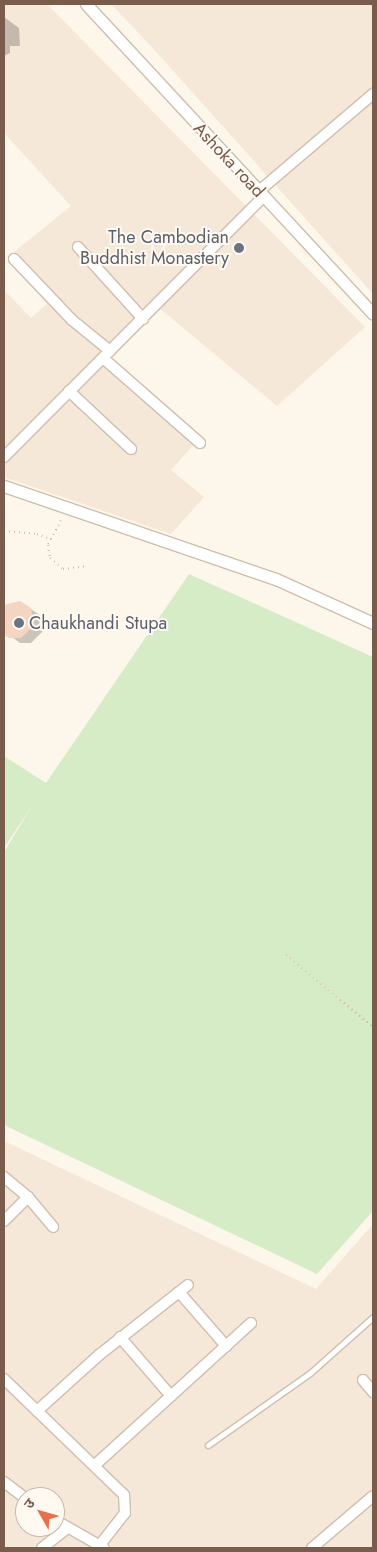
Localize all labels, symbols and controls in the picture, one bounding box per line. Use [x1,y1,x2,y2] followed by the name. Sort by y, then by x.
[189,118,269,202] street label: Ashoka road
[80,227,229,270] place label: The Cambodian Buddhist Monastery
[233,242,245,254] marker: The Cambodian Buddhist Monastery
[29,612,167,634] place label: Chaukhandi Stupa
[13,617,25,629] marker: Chaukhandi Stupa
[15,1487,65,1537] north arrow
[19,1494,39,1513] text: उ

